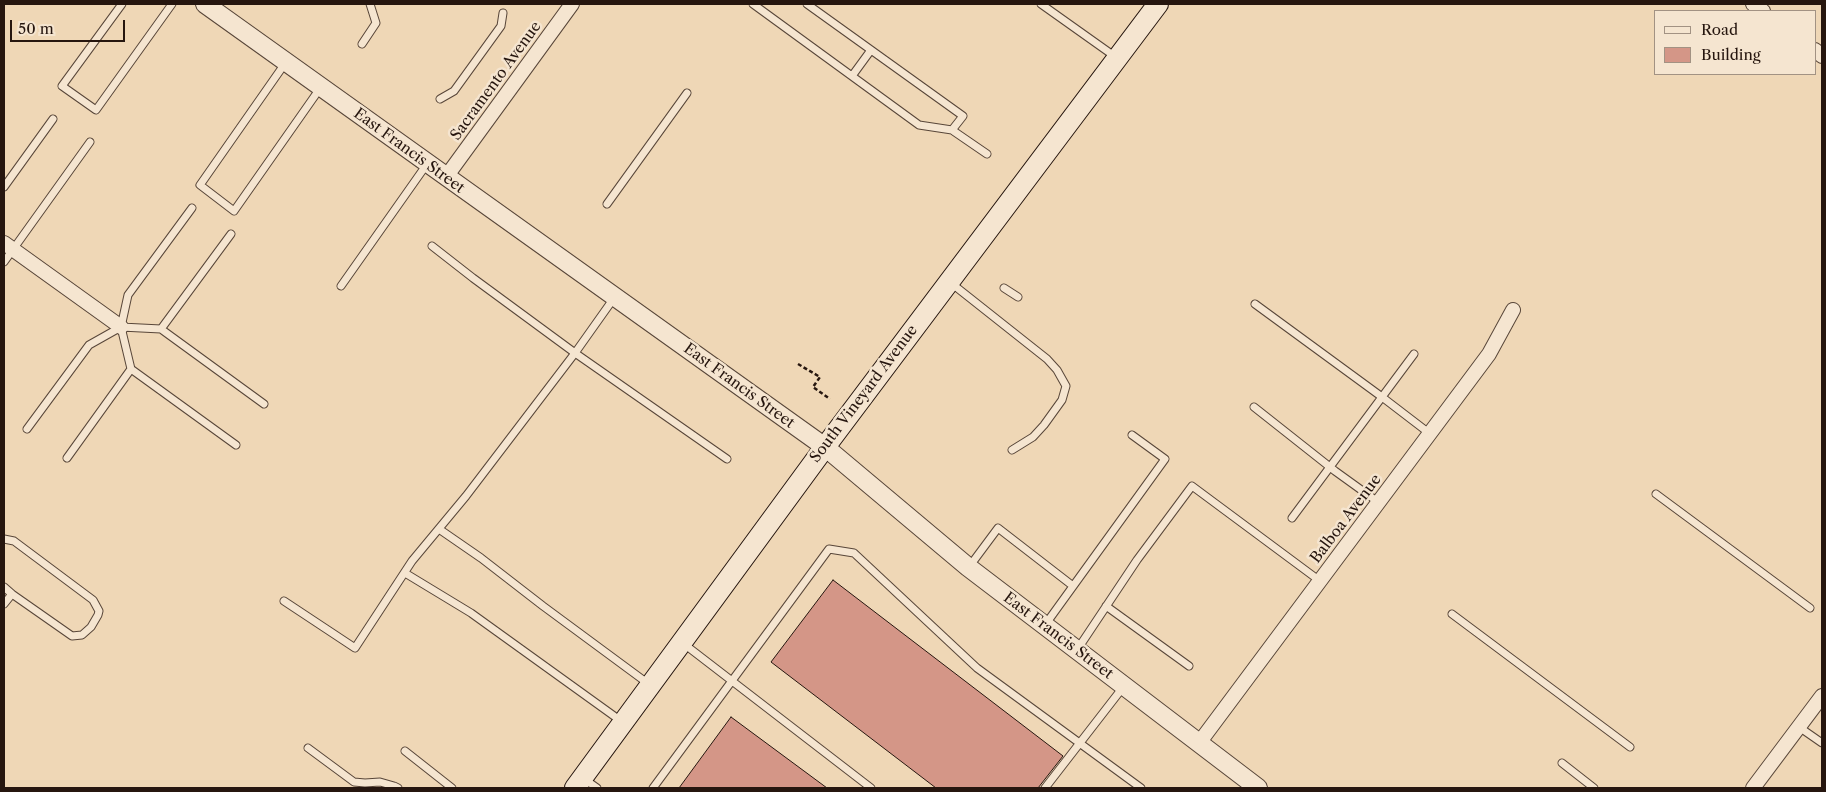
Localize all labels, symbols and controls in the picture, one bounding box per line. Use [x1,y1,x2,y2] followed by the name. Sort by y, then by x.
[12,10,128,42] scale bar
[1654,10,1816,75] legend
[447,18,545,144] street label: Sacramento Avenue
[18,19,54,38] text: 50 m
[1701,20,1738,39] text: Road
[1701,45,1761,64] text: Building
[350,105,468,197] street label: East Francis Street
[806,322,922,466] street label: South Vineyard Avenue
[680,340,798,432] street label: East Francis Street
[1307,471,1385,567] street label: Balboa Avenue
[1000,589,1116,683] street label: East Francis Street

